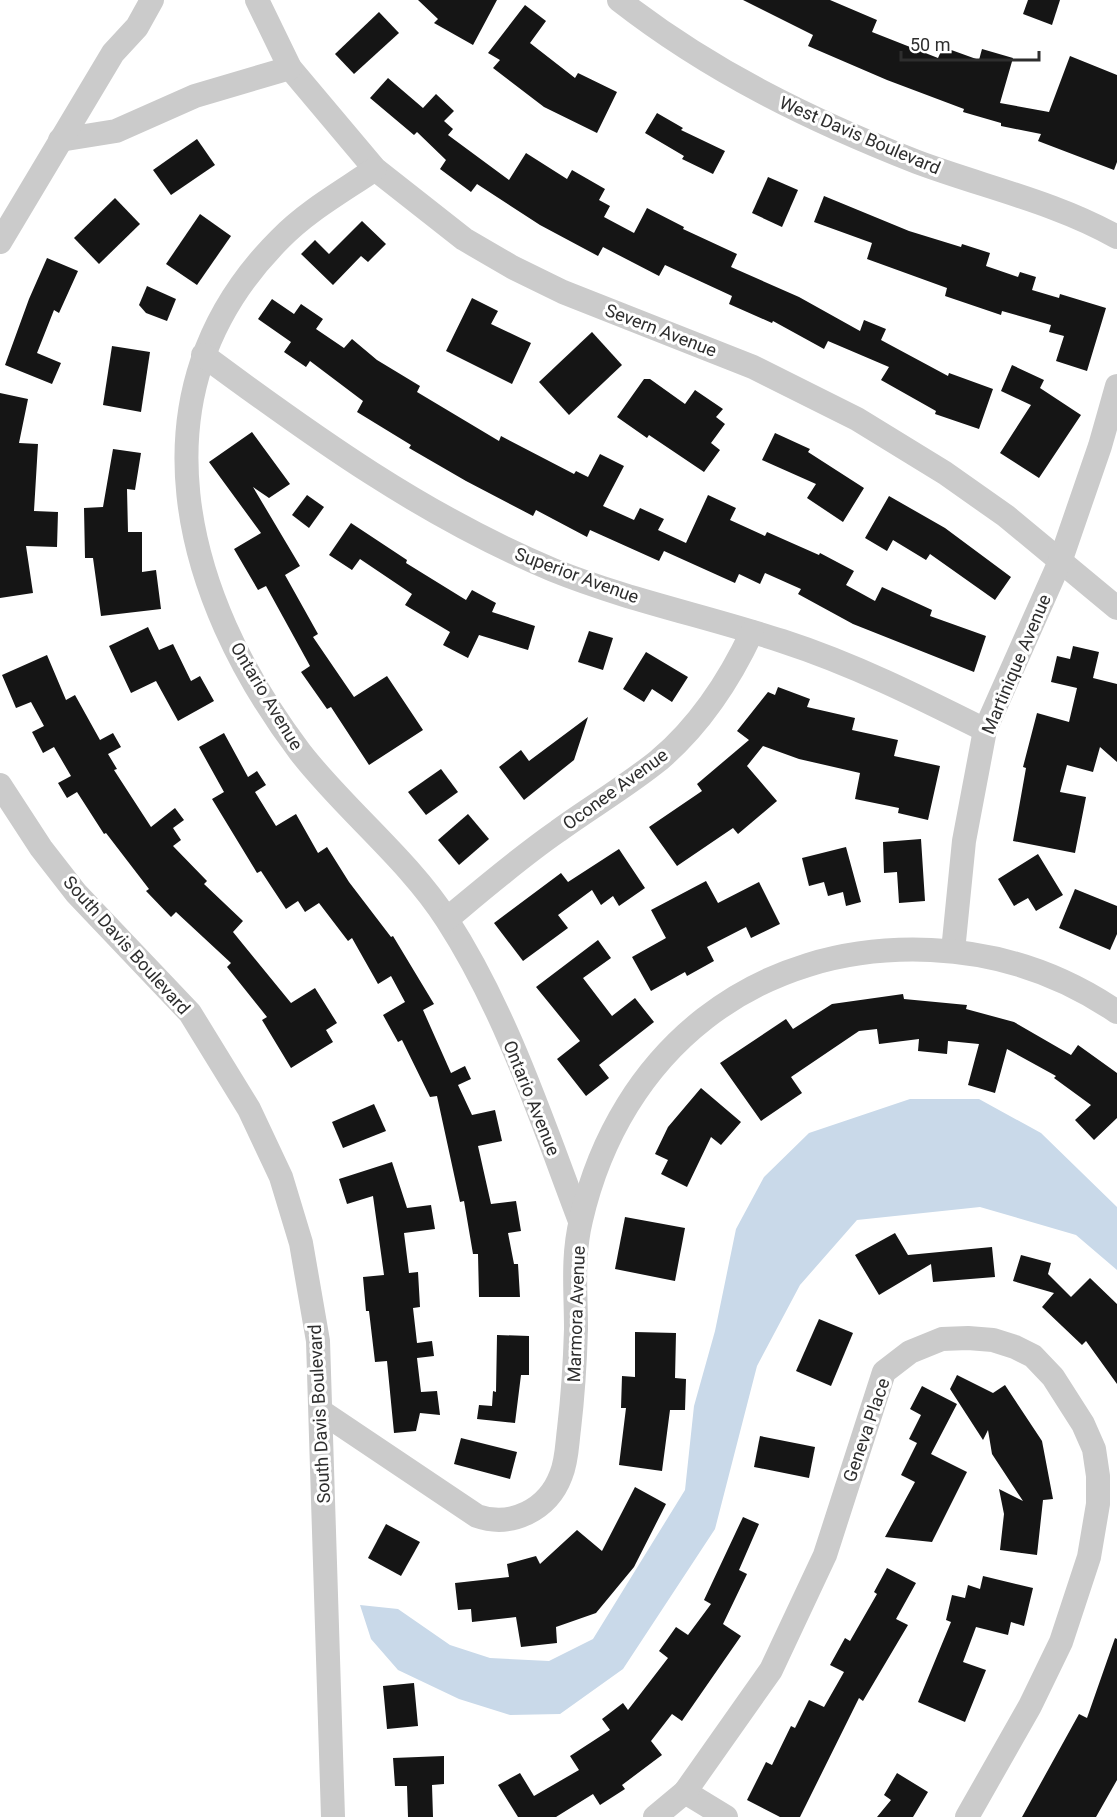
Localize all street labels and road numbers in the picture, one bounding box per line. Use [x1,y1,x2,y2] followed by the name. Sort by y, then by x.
[776,92,944,178] street label: West Davis Boulevard
[602,299,720,361] street label: Severn Avenue
[512,543,642,607] street label: Superior Avenue
[977,591,1055,737] street label: Martinique Avenue
[227,638,307,754] street label: Ontario Avenue
[558,744,672,834] street label: Oconee Avenue
[59,871,195,1019] street label: South Davis Boulevard
[499,1037,565,1159] street label: Ontario Avenue
[563,1245,589,1383] street label: Marmora Avenue
[304,1324,334,1504] street label: South Davis Boulevard
[838,1375,894,1485] street label: Geneva Place

